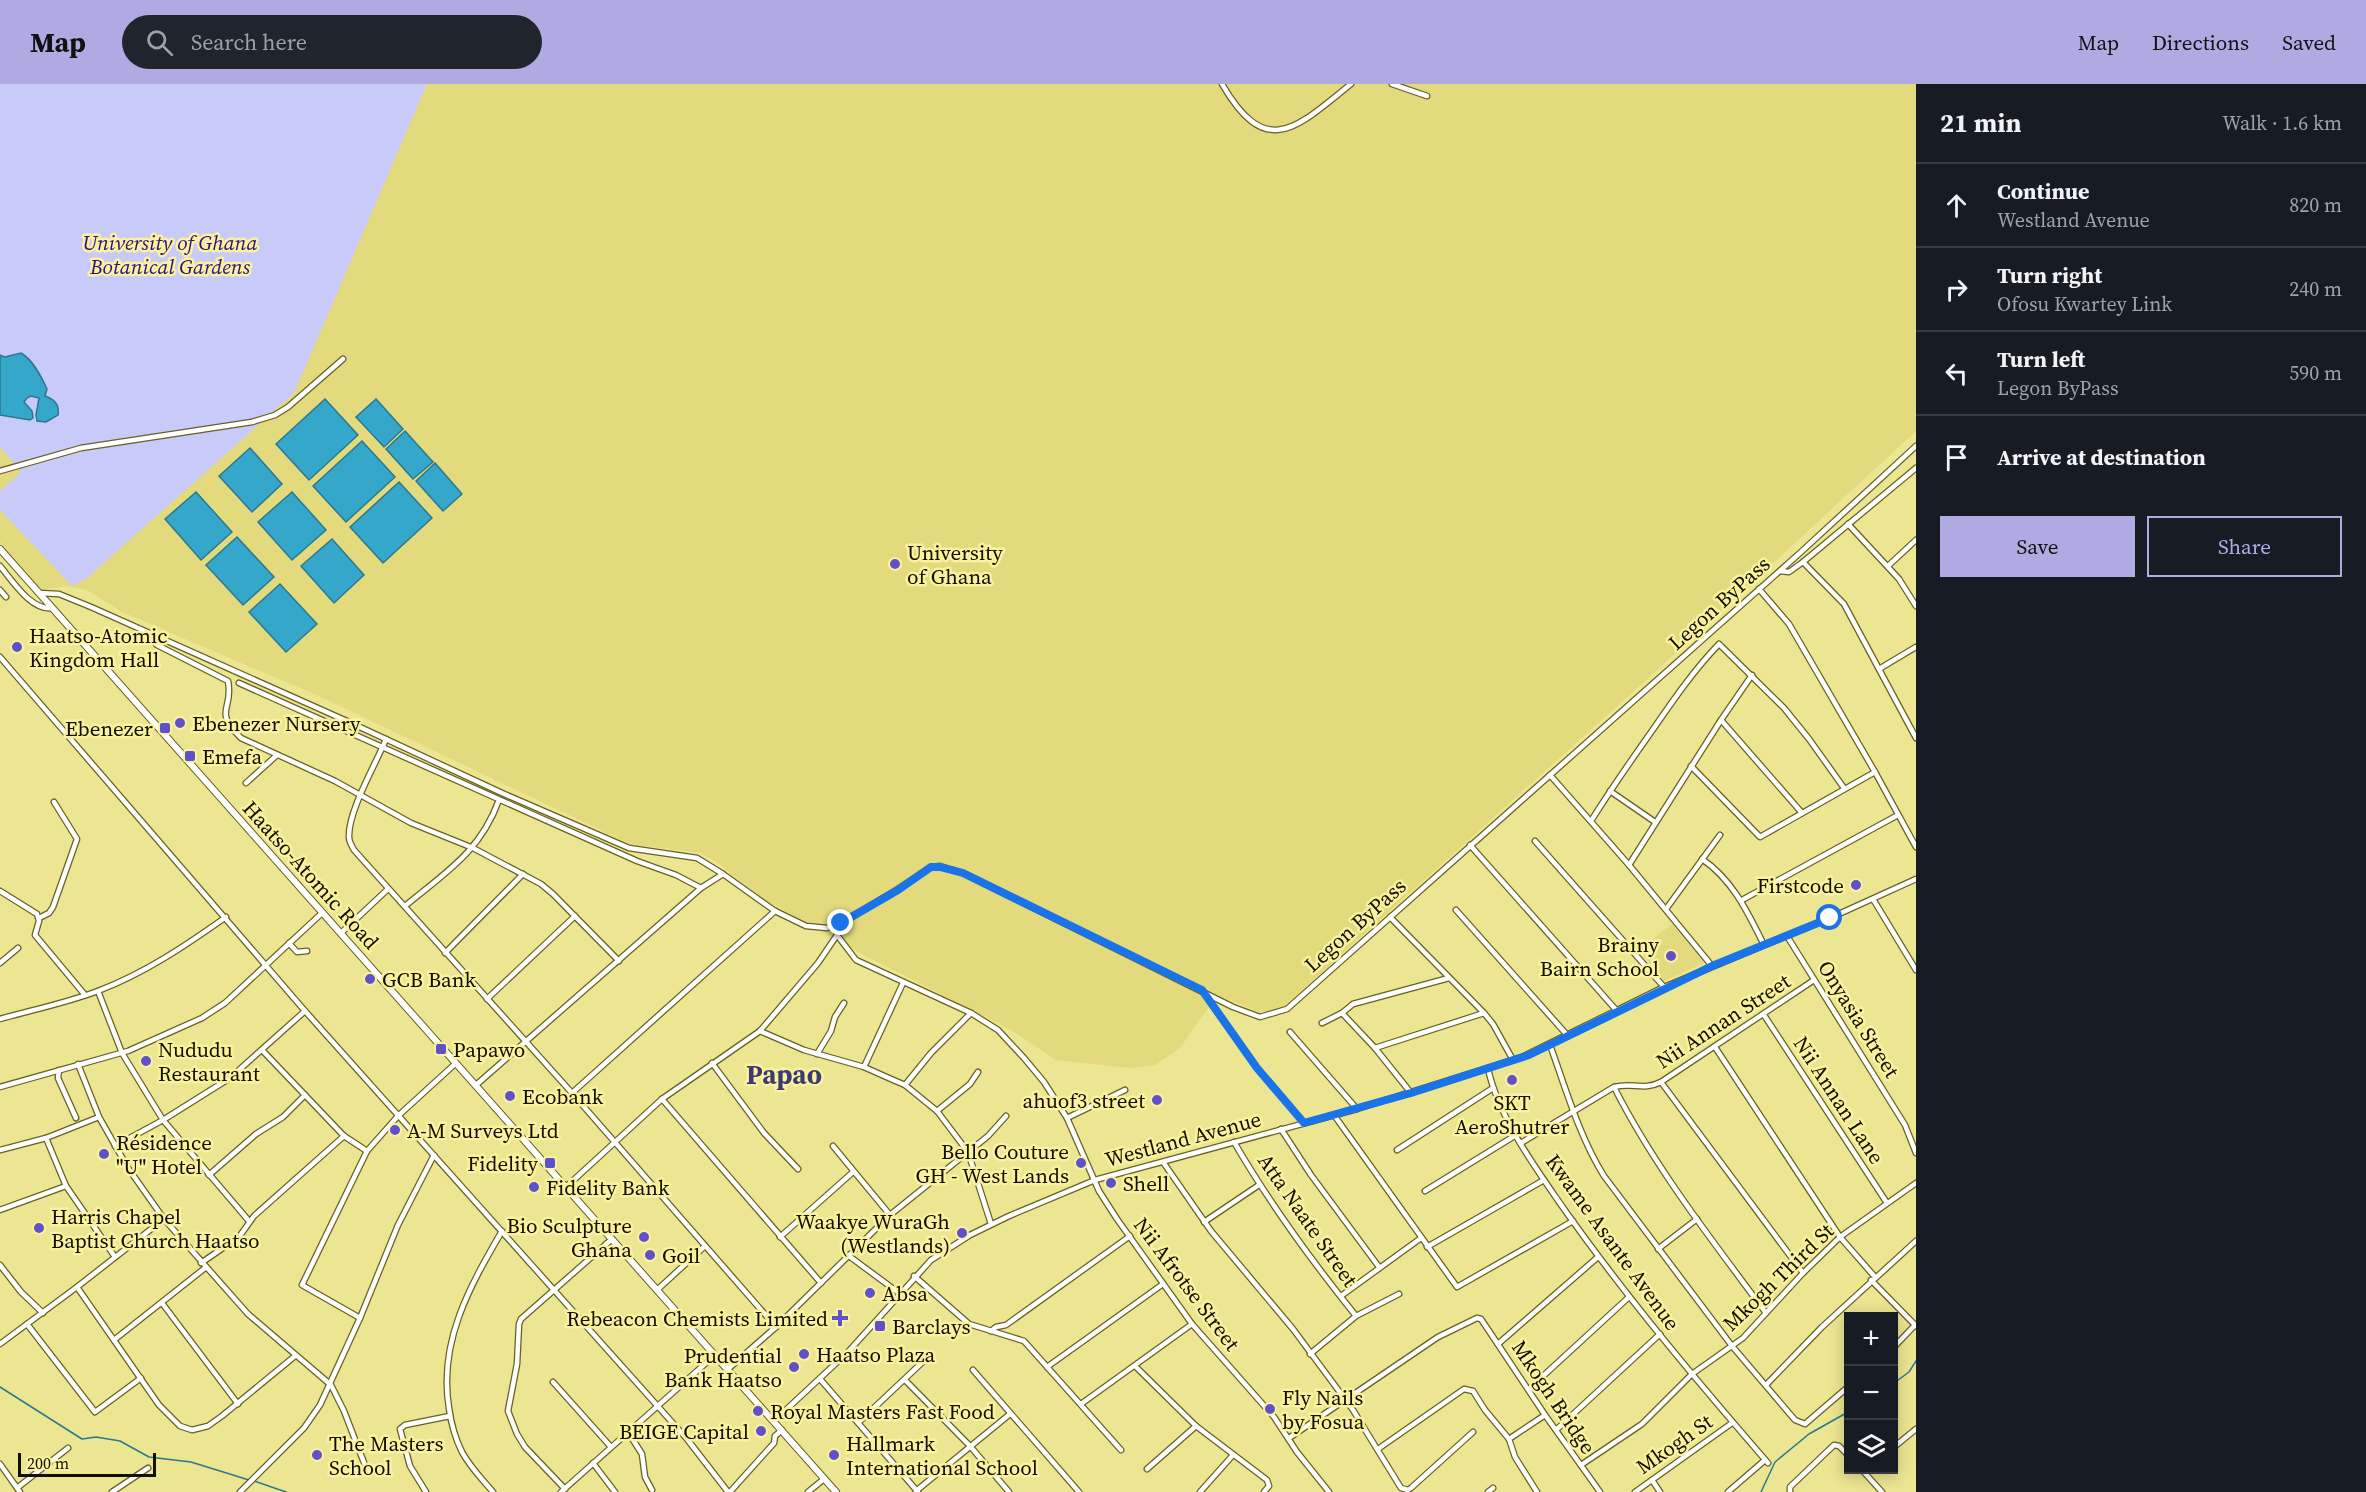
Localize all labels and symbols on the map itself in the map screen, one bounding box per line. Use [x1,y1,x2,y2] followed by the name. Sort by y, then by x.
[83,228,257,281] park label: University of Ghana Botanical Gardens
[907,538,1003,591] place label: University of Ghana
[1662,550,1776,656] street label: Legon ByPass
[888,557,902,571] marker: University of Ghana
[29,621,167,674] place label: Haatso-Atomic Kingdom Hall
[10,640,24,654] marker: Haatso-Atomic Kingdom Hall
[192,709,361,738] place label: Ebenezer Nursery
[65,714,153,743] place label: Ebenezer
[173,716,187,730] marker: Ebenezer Nursery
[158,721,172,735] marker: Ebenezer
[202,742,263,771] place label: Emefa
[183,749,197,763] marker: Emefa
[236,794,386,956] street label: Haatso-Atomic Road
[1757,871,1844,900] place label: Firstcode
[1298,872,1412,978] street label: Legon ByPass
[1849,878,1863,892] marker: Firstcode
[1816,904,1842,930] route start
[827,909,853,935] route end
[1540,930,1659,983] place label: Brainy Bairn School
[1664,949,1678,963] marker: Brainy Bairn School
[1811,955,1907,1083] street label: Onyasia Street
[382,965,476,994] place label: GCB Bank
[1650,967,1796,1075] street label: Nii Annan Street
[363,972,377,986] marker: GCB Bank
[1787,1030,1891,1170] street label: Nii Annan Lane
[158,1035,260,1088] place label: Nududu Restaurant
[453,1035,525,1064] place label: Papawo
[434,1042,448,1056] marker: Papawo
[139,1054,153,1068] marker: Nududu Restaurant
[746,1056,822,1093] district label: Papao
[1505,1073,1519,1087] marker: SKT AeroShutrer
[522,1082,604,1111] place label: Ecobank
[1023,1086,1145,1115] place label: ahuof3 street
[1455,1088,1569,1141] place label: SKT AeroShutrer
[503,1089,517,1103] marker: Ecobank
[1150,1093,1164,1107] marker: ahuof3 street
[1102,1104,1264,1174] street label: Westland Avenue
[407,1116,559,1145] place label: A-M Surveys Ltd
[388,1123,402,1137] marker: A-M Surveys Ltd
[116,1128,212,1181] place label: Résidence "U" Hotel
[916,1137,1069,1190] place label: Bello Couture GH - West Lands
[97,1147,111,1161] marker: Résidence "U" Hotel
[1251,1148,1365,1292] street label: Atta Naate Street
[1539,1148,1687,1336] street label: Kwame Asante Avenue
[467,1149,538,1178] place label: Fidelity
[543,1156,557,1170] marker: Fidelity
[1074,1156,1088,1170] marker: Bello Couture GH - West Lands
[1123,1169,1169,1198] place label: Shell
[546,1173,670,1202] place label: Fidelity Bank
[1104,1176,1118,1190] marker: Shell
[527,1180,541,1194] marker: Fidelity Bank
[51,1202,260,1255] place label: Harris Chapel Baptist Church Haatso
[796,1207,950,1260] place label: Waakye WuraGh (Westlands)
[507,1211,632,1264] place label: Bio Sculpture Ghana
[1127,1211,1247,1357] street label: Nii Afrotse Street
[1716,1217,1840,1337] street label: Mkogh Third St
[32,1221,46,1235] marker: Harris Chapel Baptist Church Haatso
[955,1226,969,1240] marker: Waakye WuraGh (Westlands)
[637,1230,651,1244] marker: Bio Sculpture Ghana
[662,1241,700,1270] place label: Goil
[643,1248,657,1262] marker: Goil
[882,1279,928,1308] place label: Absa
[863,1286,877,1300] marker: Absa
[566,1304,828,1333] place label: Rebeacon Chemists Limited
[833,1311,847,1325] marker: Rebeacon Chemists Limited
[892,1312,971,1341] place label: Barclays
[873,1319,887,1333] marker: Barclays
[1505,1335,1603,1459] street label: Mkogh Bridge
[816,1340,936,1369] place label: Haatso Plaza
[664,1341,782,1394] place label: Prudential Bank Haatso
[797,1347,811,1361] marker: Haatso Plaza
[787,1360,801,1374] marker: Prudential Bank Haatso
[1282,1383,1365,1436] place label: Fly Nails by Fosua
[770,1397,995,1426] place label: Royal Masters Fast Food
[1263,1402,1277,1416] marker: Fly Nails by Fosua
[751,1404,765,1418] marker: Royal Masters Fast Food
[1630,1407,1718,1481] street label: Mkogh St
[619,1417,749,1446] place label: BEIGE Capital
[754,1424,768,1438] marker: BEIGE Capital
[329,1429,444,1482] place label: The Masters School
[846,1429,1038,1482] place label: Hallmark International School
[310,1448,324,1462] marker: The Masters School
[827,1448,841,1462] marker: Hallmark International School
[18,1450,156,1478] scale bar

